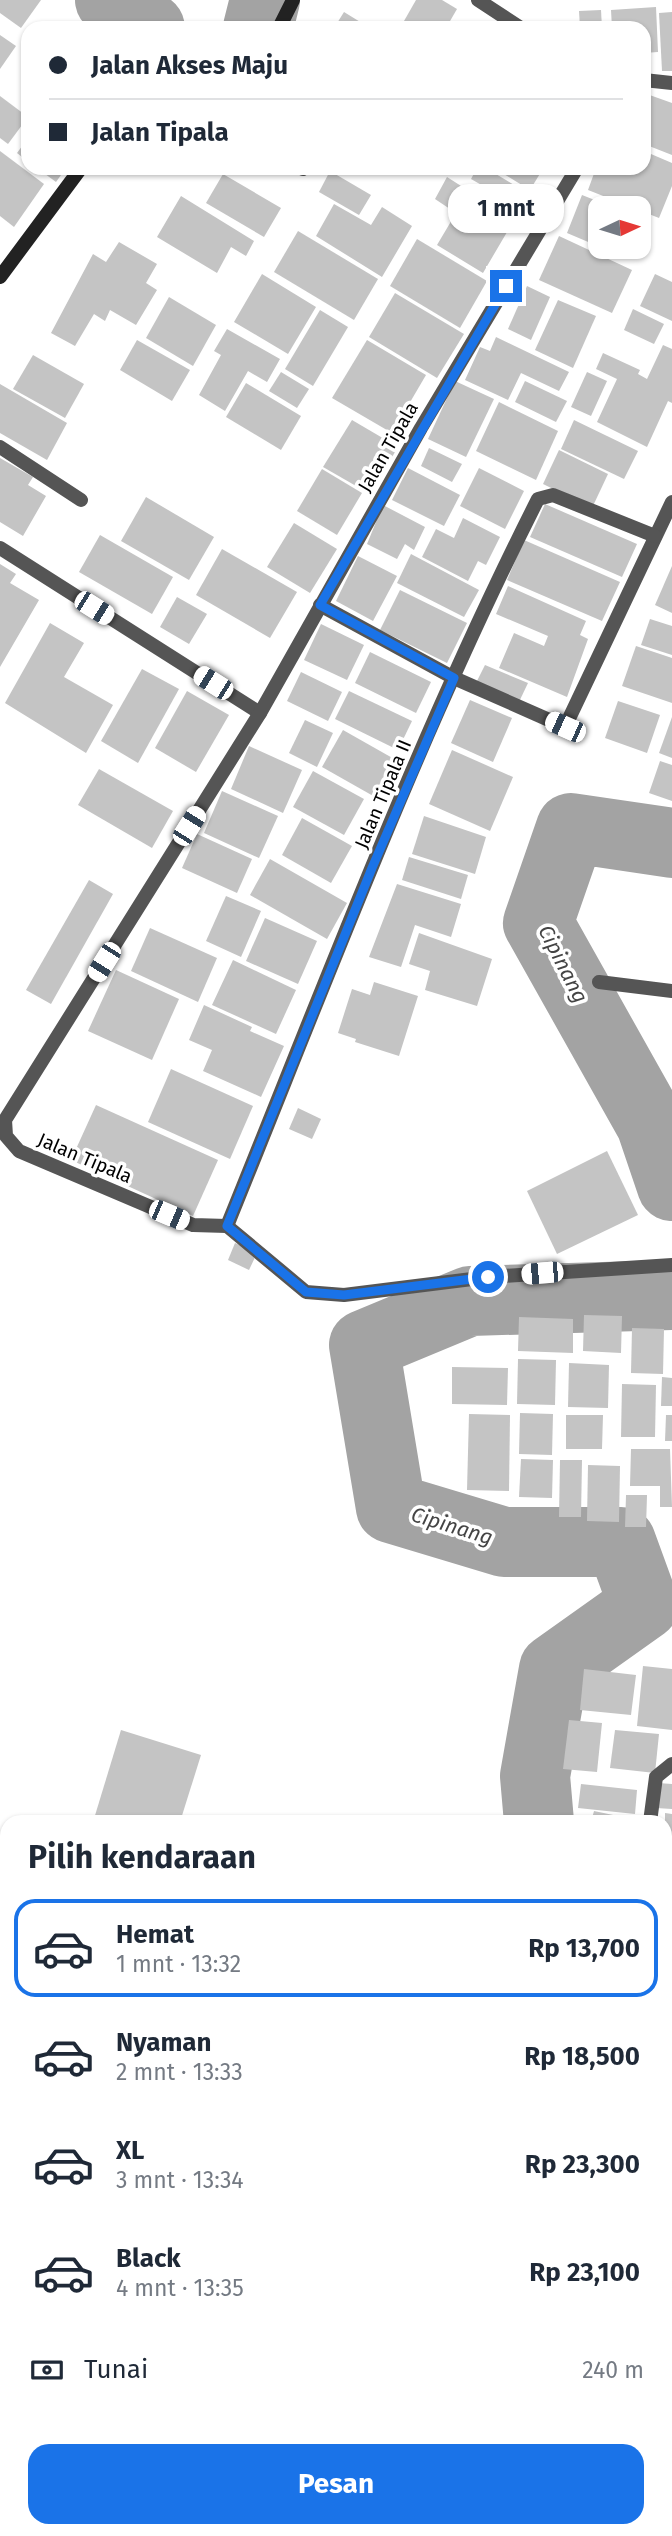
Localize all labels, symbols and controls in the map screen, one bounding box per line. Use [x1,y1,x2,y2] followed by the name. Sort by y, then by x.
[91,50,288,81] text: Jalan Akses Maju
[91,117,229,148] text: Jalan Tipala
[448,184,564,233] callout: 1 mnt
[477,194,535,222] text: 1 mnt
[588,196,651,259] north arrow
[588,196,651,259] map controls
[490,270,522,302] route end
[353,398,423,496] street label: Jalan Tipala
[71,588,118,628] car
[190,663,237,703] car
[542,709,589,745] car
[350,736,416,852] street label: Jalan Tipala II
[169,803,210,849] car
[532,921,594,1007] water label: Cipinang
[84,939,125,985] car
[34,1128,136,1188] street label: Jalan Tipala
[146,1197,193,1233] car
[472,1261,504,1293] route start
[521,1261,564,1285] car
[408,1501,496,1551] water label: Cipinang
[28,1838,256,1876] text: Pilih kendaraan
[32,1917,95,1980] icon: car
[116,1919,194,1950] text: Hemat
[528,1933,640,1964] text: Rp 13,700
[116,1950,241,1978] text: 1 mnt · 13:32
[32,2025,95,2088] icon: car
[116,2027,212,2058] text: Nyaman
[524,2041,640,2072] text: Rp 18,500
[116,2058,243,2086] text: 2 mnt · 13:33
[32,2133,95,2196] icon: car
[116,2135,144,2166] text: XL
[525,2149,640,2180] text: Rp 23,300
[116,2166,244,2194] text: 3 mnt · 13:34
[32,2241,95,2304] icon: car
[116,2243,181,2274] text: Black
[529,2257,640,2288] text: Rp 23,100
[116,2274,244,2302] text: 4 mnt · 13:35
[28,2351,66,2389] icon: cash
[84,2354,148,2385] text: Tunai
[582,2356,644,2384] text: 240 m
[28,2444,644,2524] button: Pesan

